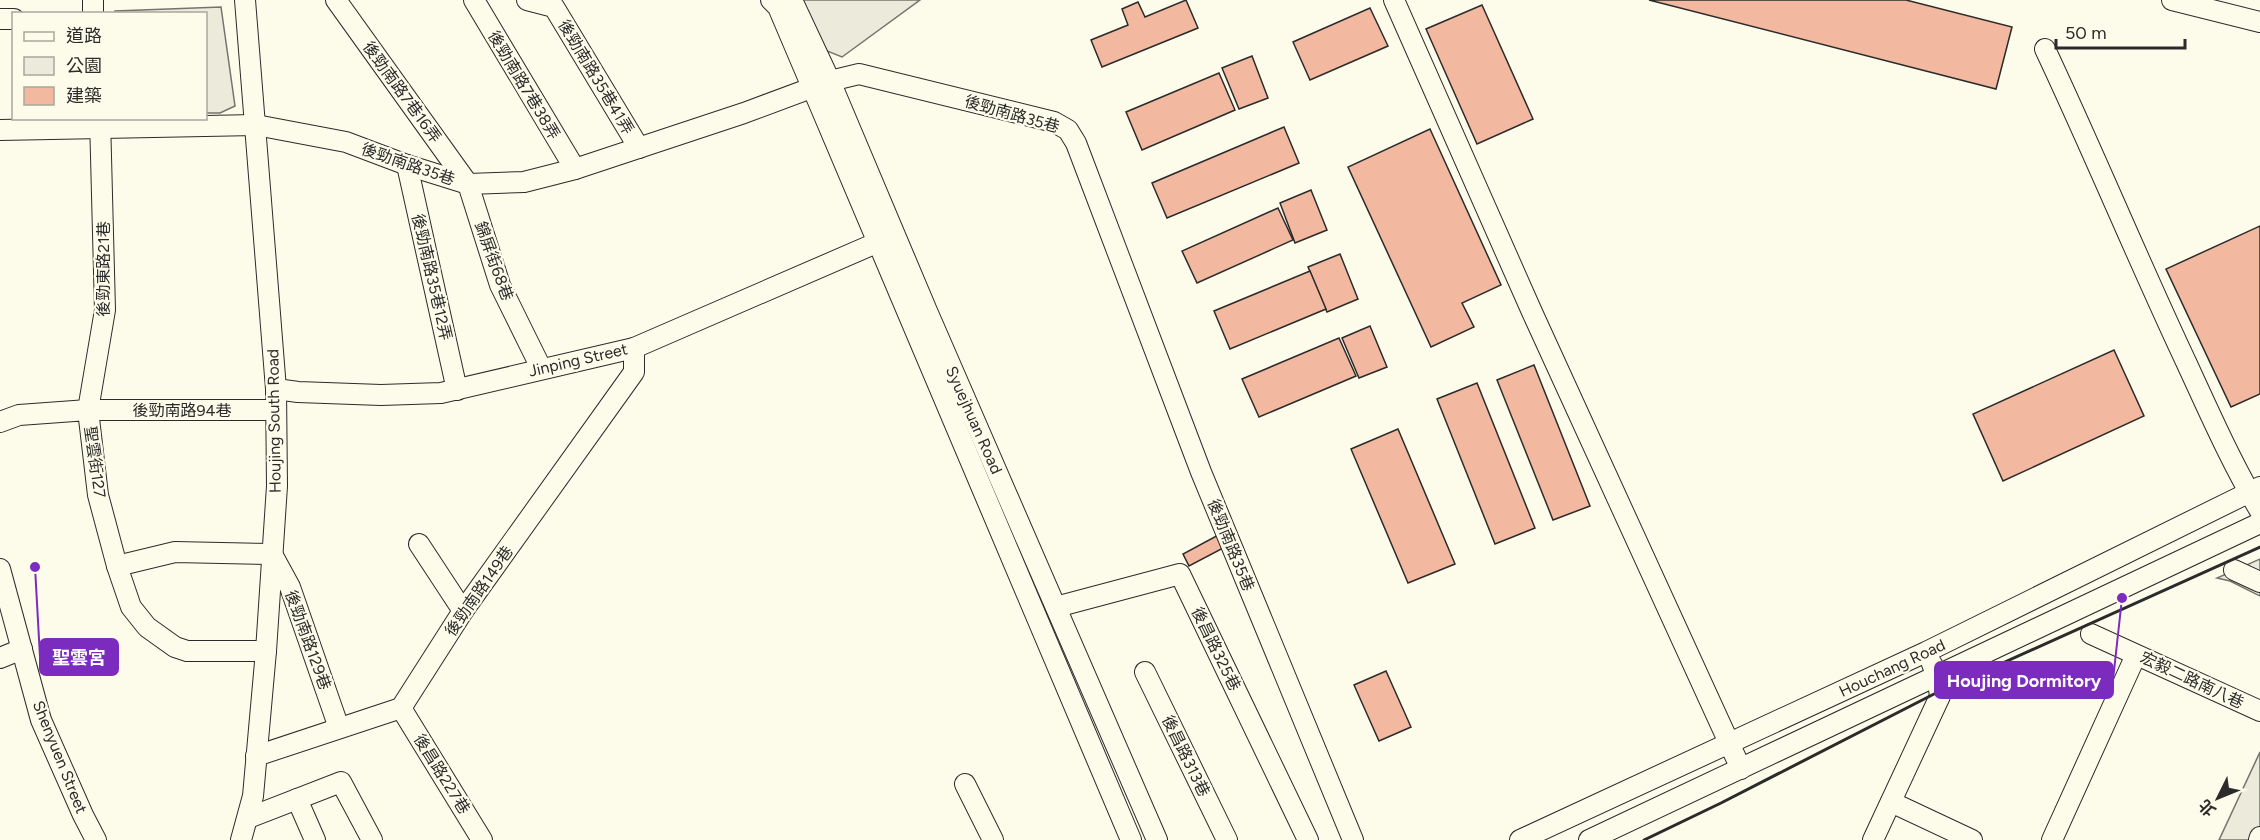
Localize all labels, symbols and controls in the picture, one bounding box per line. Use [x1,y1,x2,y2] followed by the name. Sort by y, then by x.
[12,12,207,120] legend
[2056,12,2185,50] scale bar
[554,16,638,138] street label: 後勁南路35巷41弄
[2065,22,2107,44] text: 50 m
[66,25,102,47] text: 道路
[484,27,564,143] street label: 後勁南路7巷38弄
[359,38,445,146] street label: 後勁南路7巷16弄
[66,55,102,77] text: 公園
[66,85,102,107] text: 建築
[962,91,1062,137] street label: 後勁南路35巷
[359,139,457,189] street label: 後勁南路35巷
[408,212,456,342] street label: 後勁南路35巷12弄
[471,219,517,303] street label: 錦屏街68巷
[94,221,113,317] street label: 後勁東路21巷
[527,339,629,381] street label: Jinping Street
[263,349,285,493] street label: Houjing South Road
[942,363,1006,477] street label: Syuejhuan Road
[133,401,232,420] street label: 後勁南路94巷
[81,425,109,499] street label: 聖雲街127
[1204,496,1258,594] street label: 後勁南路35巷
[441,542,517,640] street label: 後勁南路149巷
[281,588,335,692] street label: 後勁南路129巷
[1188,604,1244,694] street label: 後昌路325巷
[1836,635,1948,701] street label: Houchang Road
[40,639,118,675] callout: 聖雲宮
[52,647,106,669] text: 聖雲宮
[2137,648,2247,712] street label: 宏毅二路南八巷
[1935,662,2113,698] callout: Houjing Dormitory
[1947,670,2102,692] text: Houjing Dormitory
[29,698,91,816] street label: Shenyuen Street
[1158,712,1214,800] street label: 後昌路313巷
[410,731,474,817] street label: 後昌路227巷
[2188,768,2248,828] north arrow
[2195,796,2220,820] text: 北

